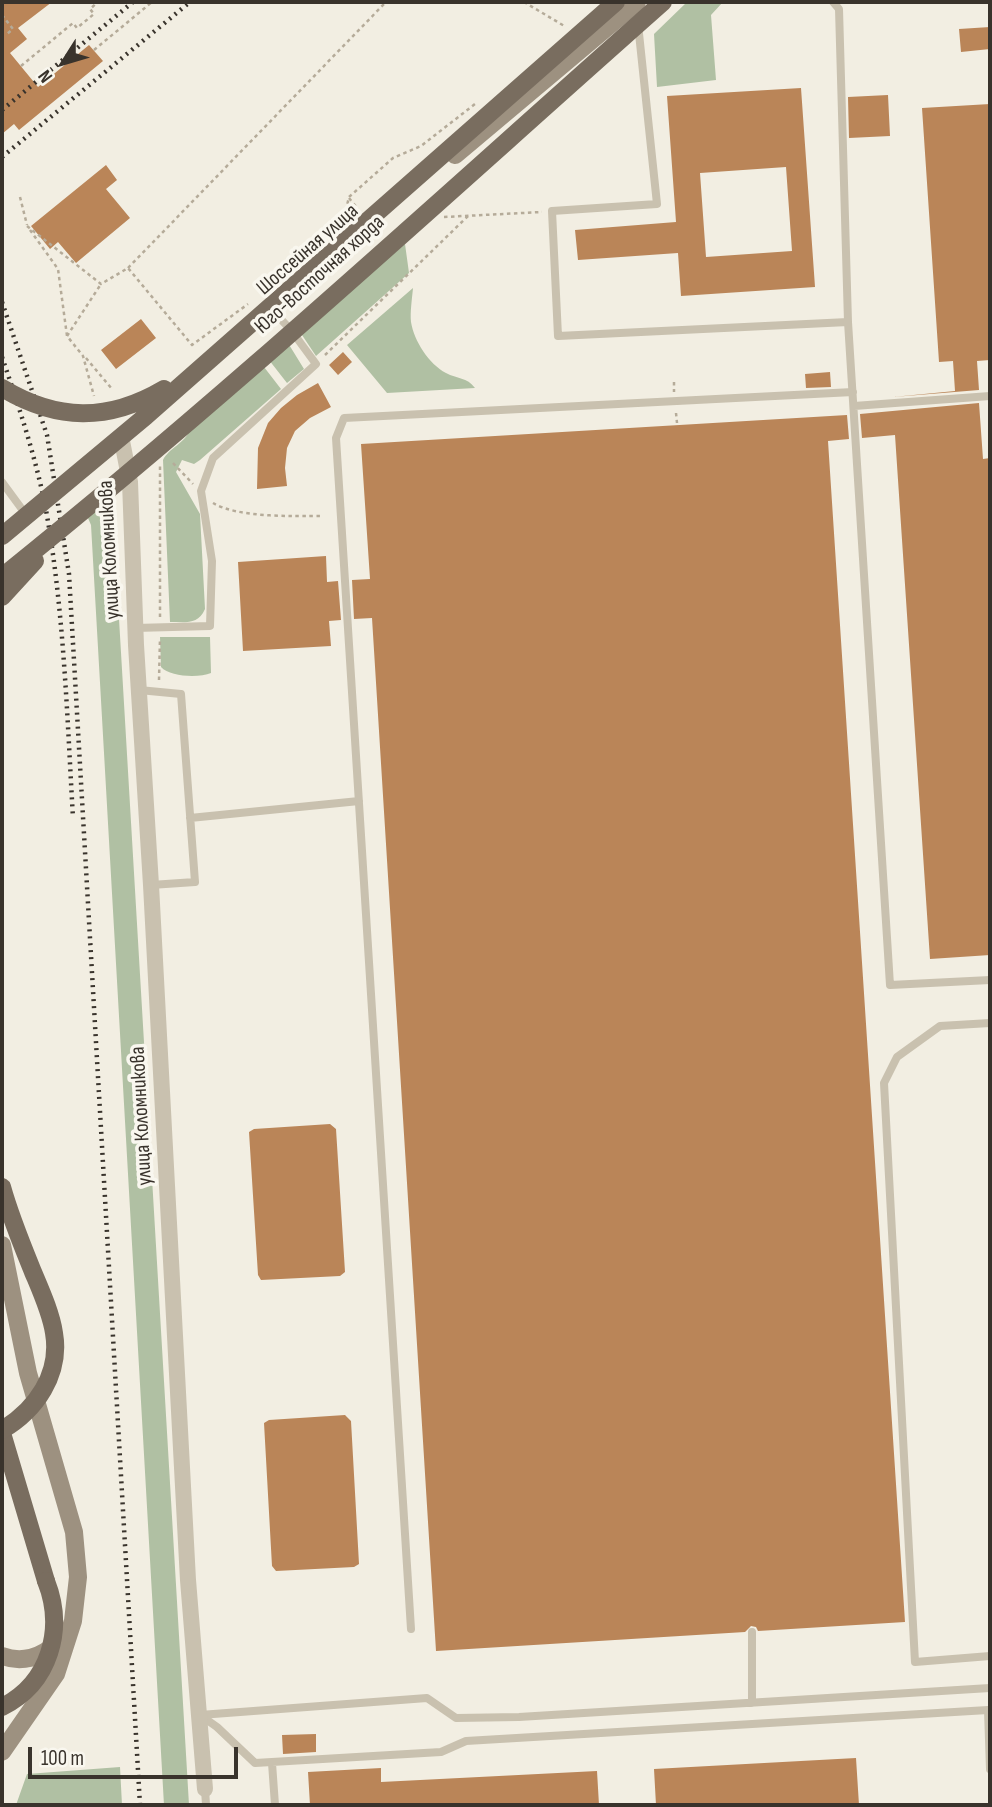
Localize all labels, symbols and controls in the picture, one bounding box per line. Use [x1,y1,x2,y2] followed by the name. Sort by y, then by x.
[28,28,98,98] north arrow
[34,65,58,87] text: N
[252,199,364,301] street label: Шоссейная улица
[250,210,390,340] street label: Юго-Восточная хорда
[94,480,126,620] street label: улица Коломникова
[126,1046,158,1186] street label: улица Коломникова
[32,1734,242,1778] scale bar
[41,1746,84,1771] text: 100 m

